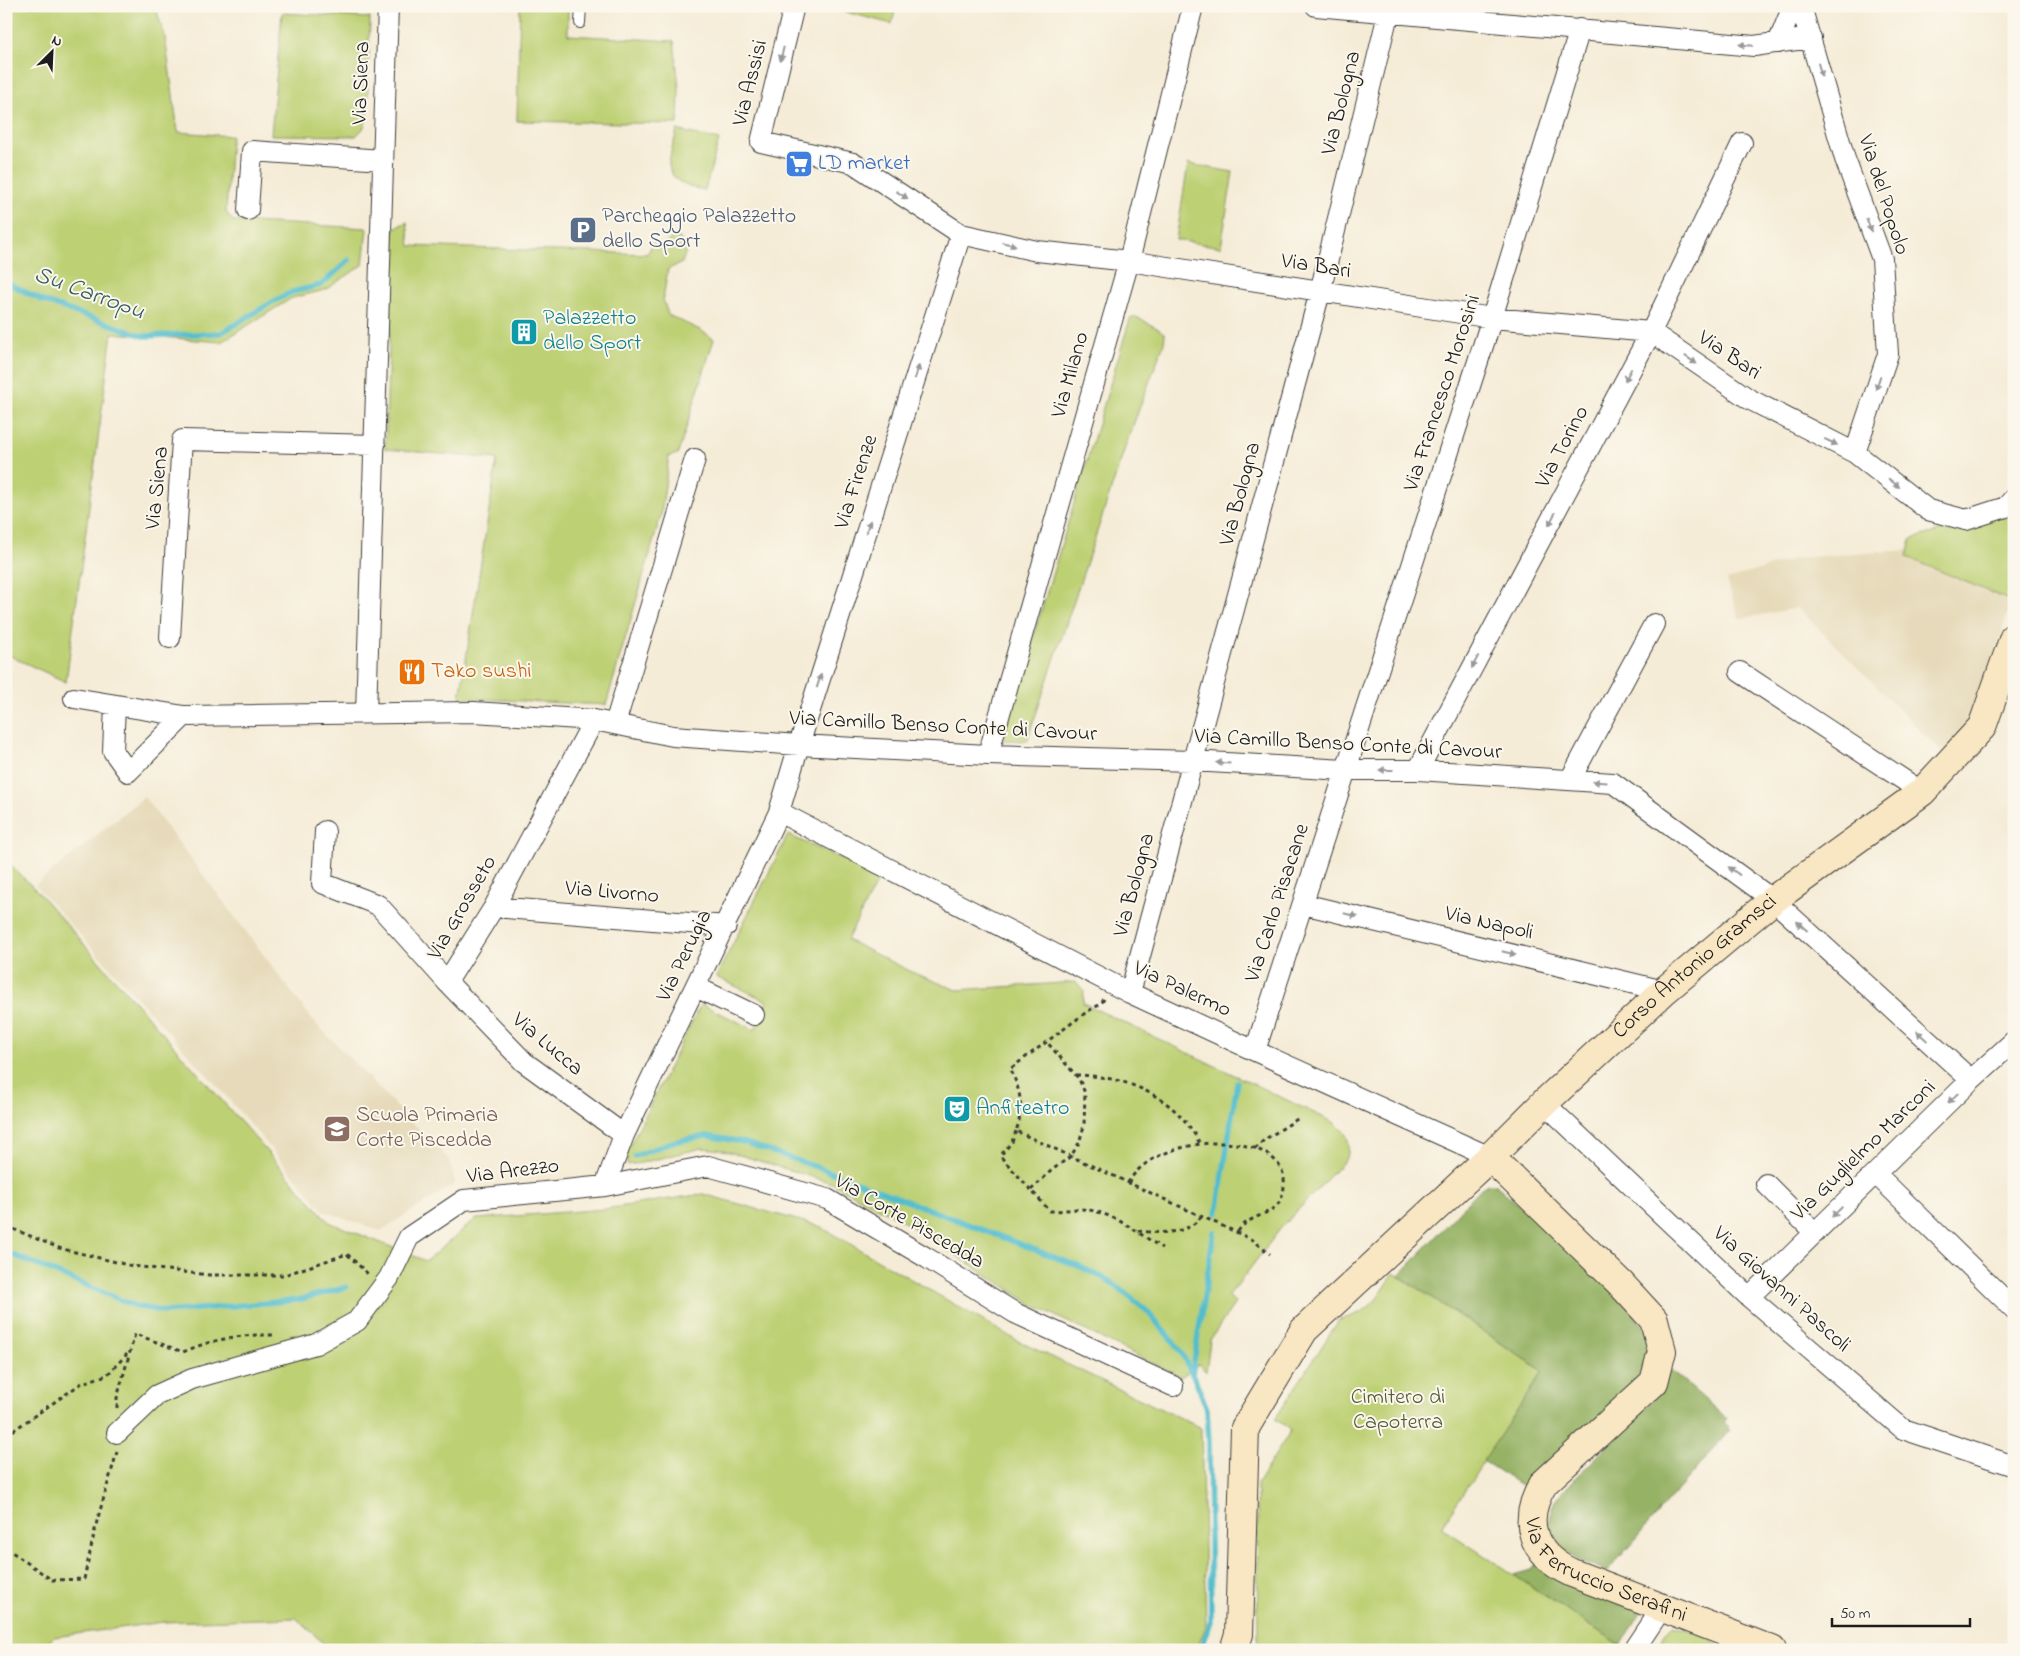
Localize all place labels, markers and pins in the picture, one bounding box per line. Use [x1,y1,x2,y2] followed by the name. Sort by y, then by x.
[818,148,911,180] place label: LD market
[784,149,814,179] supermarket icon: LD market
[602,201,796,258] place label: Parcheggio Palazzetto dello Sport
[568,215,598,245] parking icon: Parcheggio Palazzetto dello Sport
[543,303,642,360] place label: Palazzetto dello Sport
[509,317,539,347] building icon: Palazzetto dello Sport
[431,656,531,688] place label: Tako sushi
[397,657,427,687] restaurant icon: Tako sushi
[976,1093,1069,1125] place label: Anfiteatro
[942,1094,972,1124] theatre icon: Anfiteatro
[356,1100,498,1157] place label: Scuola Primaria Corte Piscedda
[322,1114,352,1144] school or university icon: Scuola Primaria Corte Piscedda

